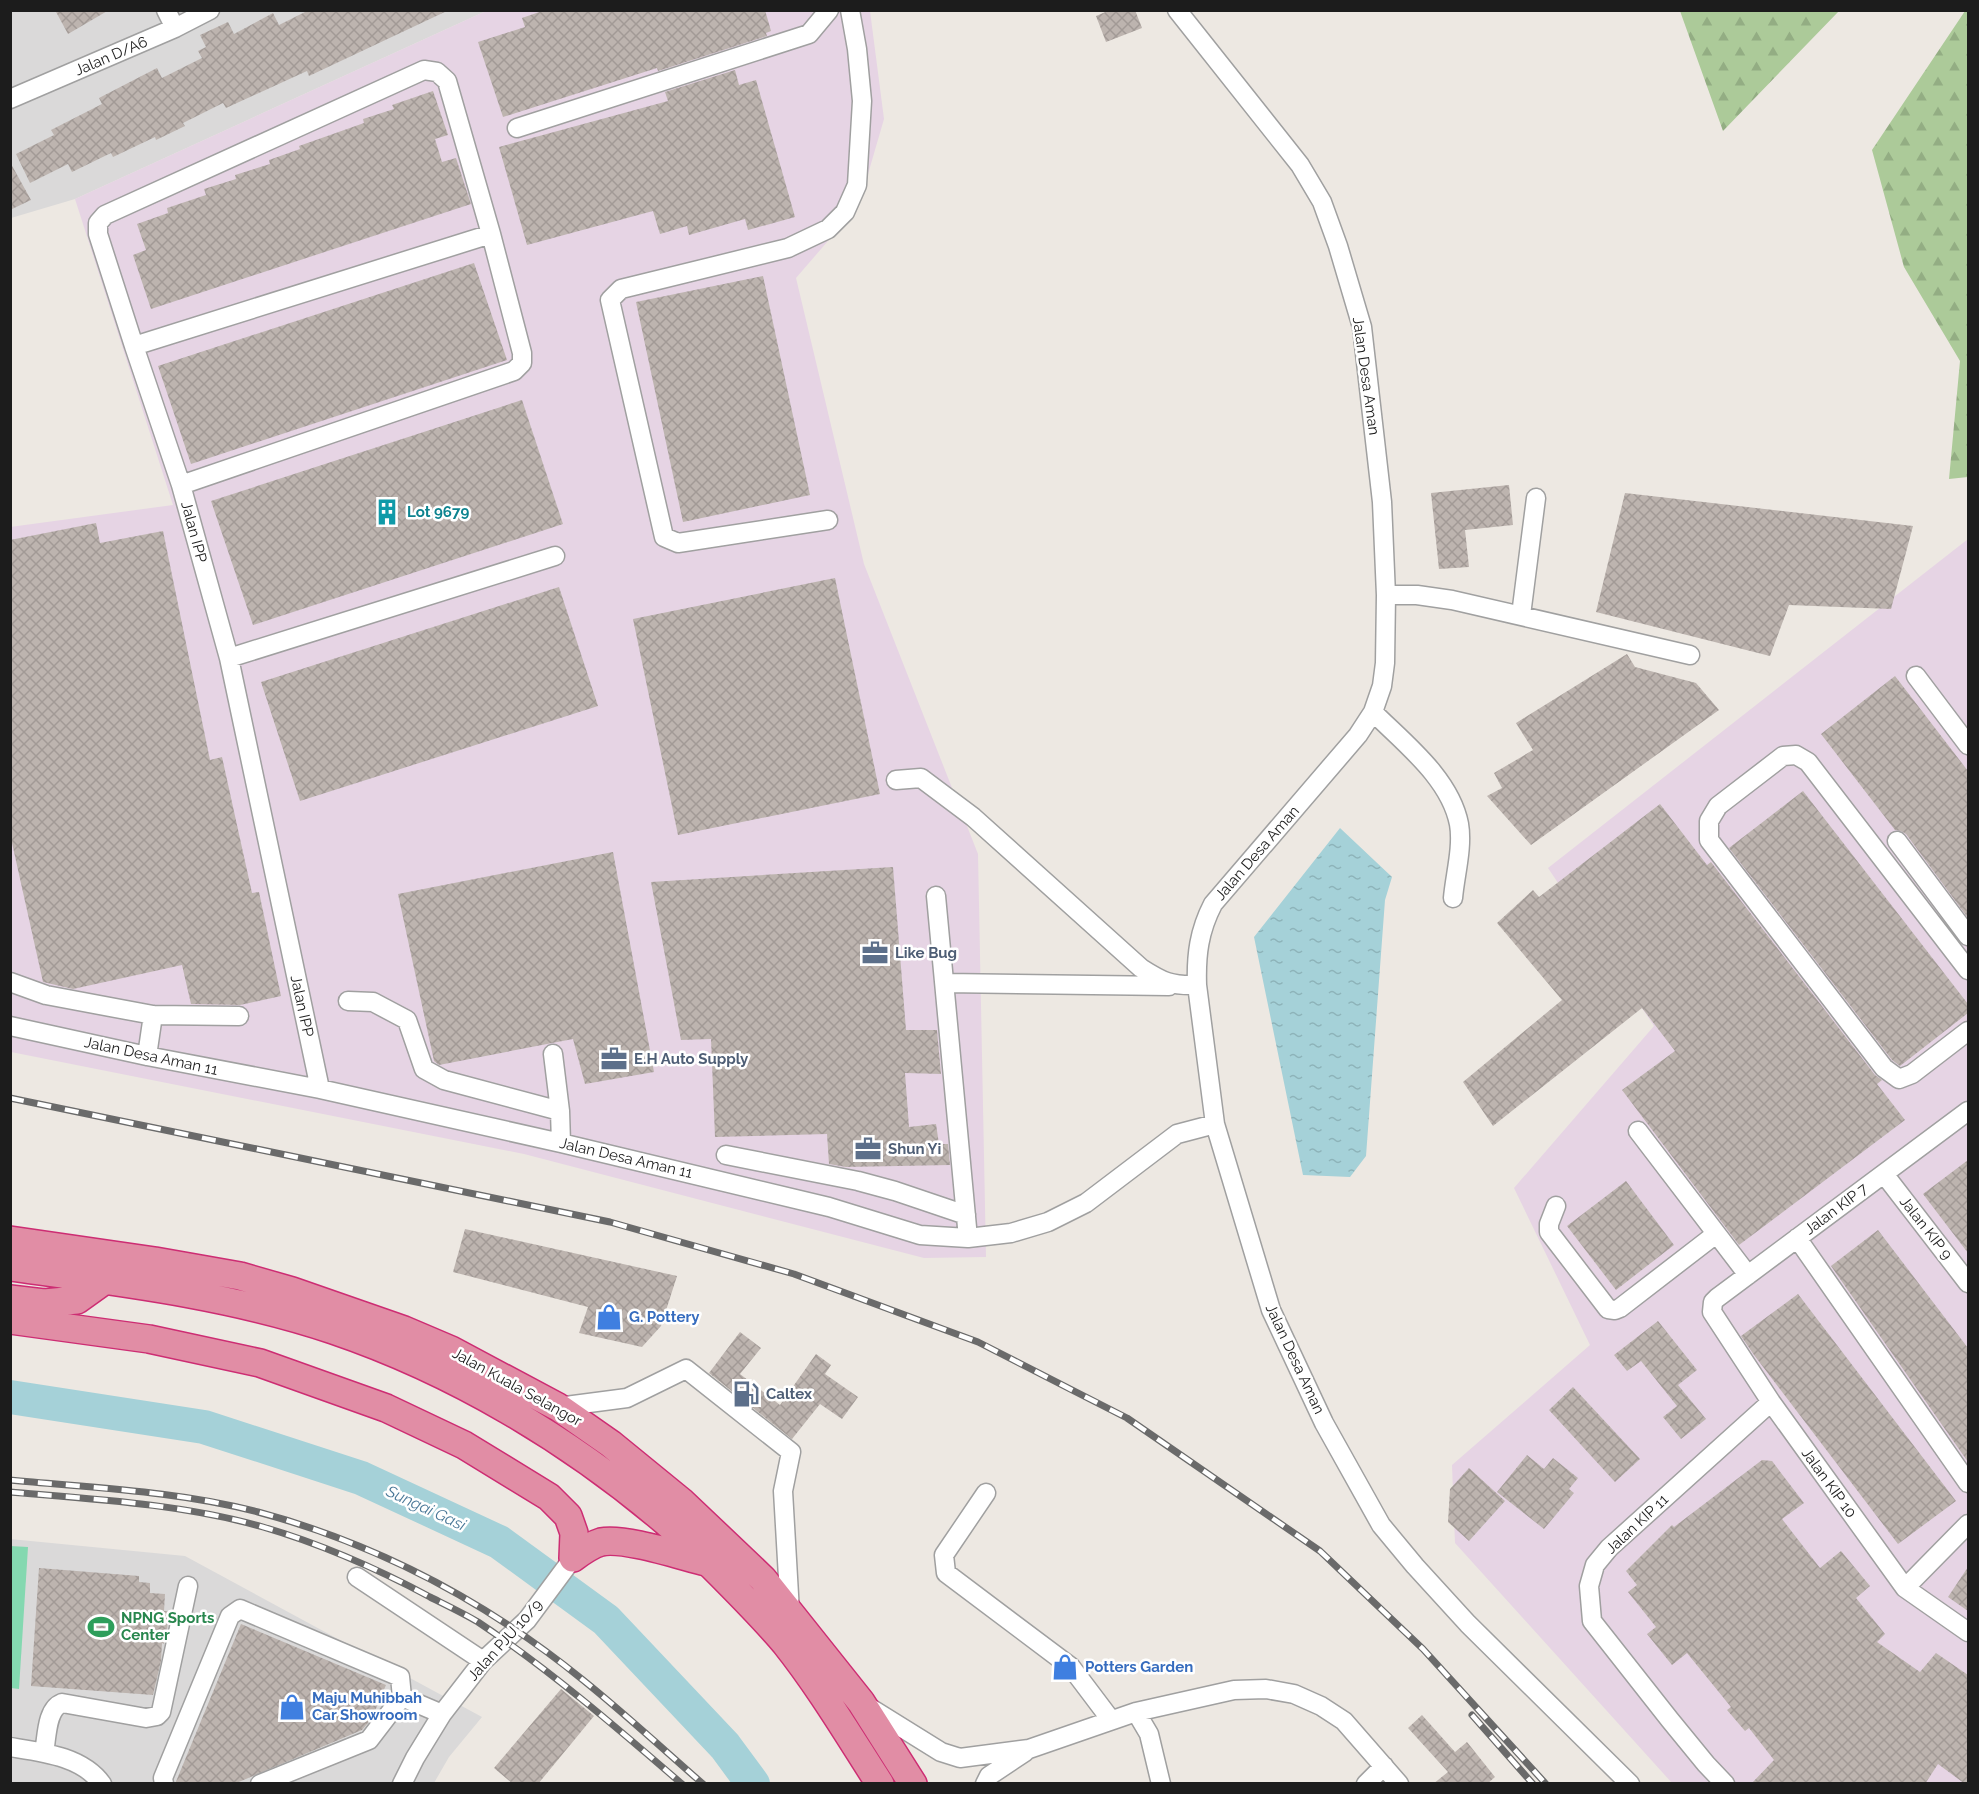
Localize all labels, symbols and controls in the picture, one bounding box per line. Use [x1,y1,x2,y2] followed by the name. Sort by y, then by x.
[72,33,150,79] street label: Jalan D/A6
[1349,316,1383,436] street label: Jalan Desa Aman
[372,497,402,527] building icon: Lot 9679
[177,499,211,565] street label: Jalan IPP
[407,503,469,521] place label: Lot 9679
[1211,802,1303,904] street label: Jalan Desa Aman
[860,938,890,968] office icon: Like Bug
[895,944,957,962] place label: Like Bug
[287,974,317,1038] street label: Jalan IPP
[83,1033,220,1079] street label: Jalan Desa Aman 11
[599,1044,629,1074] office icon: E.H Auto Supply
[634,1050,749,1068] place label: E.H Auto Supply
[558,1134,695,1182] street label: Jalan Desa Aman 11
[853,1134,883,1164] office icon: Shun Yi
[888,1140,941,1158] place label: Shun Yi
[1801,1179,1871,1239] street label: Jalan KIP 7
[1896,1193,1956,1263] street label: Jalan KIP 9
[1262,1301,1328,1417] street label: Jalan Desa Aman
[594,1302,624,1332] shop icon: G. Pottery
[629,1308,700,1326] place label: G. Pottery
[449,1344,585,1430] street label: Jalan Kuala Selangor
[731,1379,761,1409] fuel station icon: Caltex
[766,1385,812,1403] place label: Caltex
[1798,1445,1860,1521] street label: Jalan KIP 10
[382,1481,469,1535] water label: Sungai Gasi
[1602,1490,1672,1558] street label: Jalan KIP 11
[464,1596,546,1684] street label: Jalan PJU 10/9
[121,1609,214,1644] place label: NPNG Sports Center
[86,1612,116,1642] sports icon: NPNG Sports Center
[1050,1652,1080,1682] shop icon: Potters Garden
[1085,1658,1193,1676] place label: Potters Garden
[312,1689,422,1724] place label: Maju Muhibbah Car Showroom
[277,1692,307,1722] shop icon: Maju Muhibbah Car Showroom

